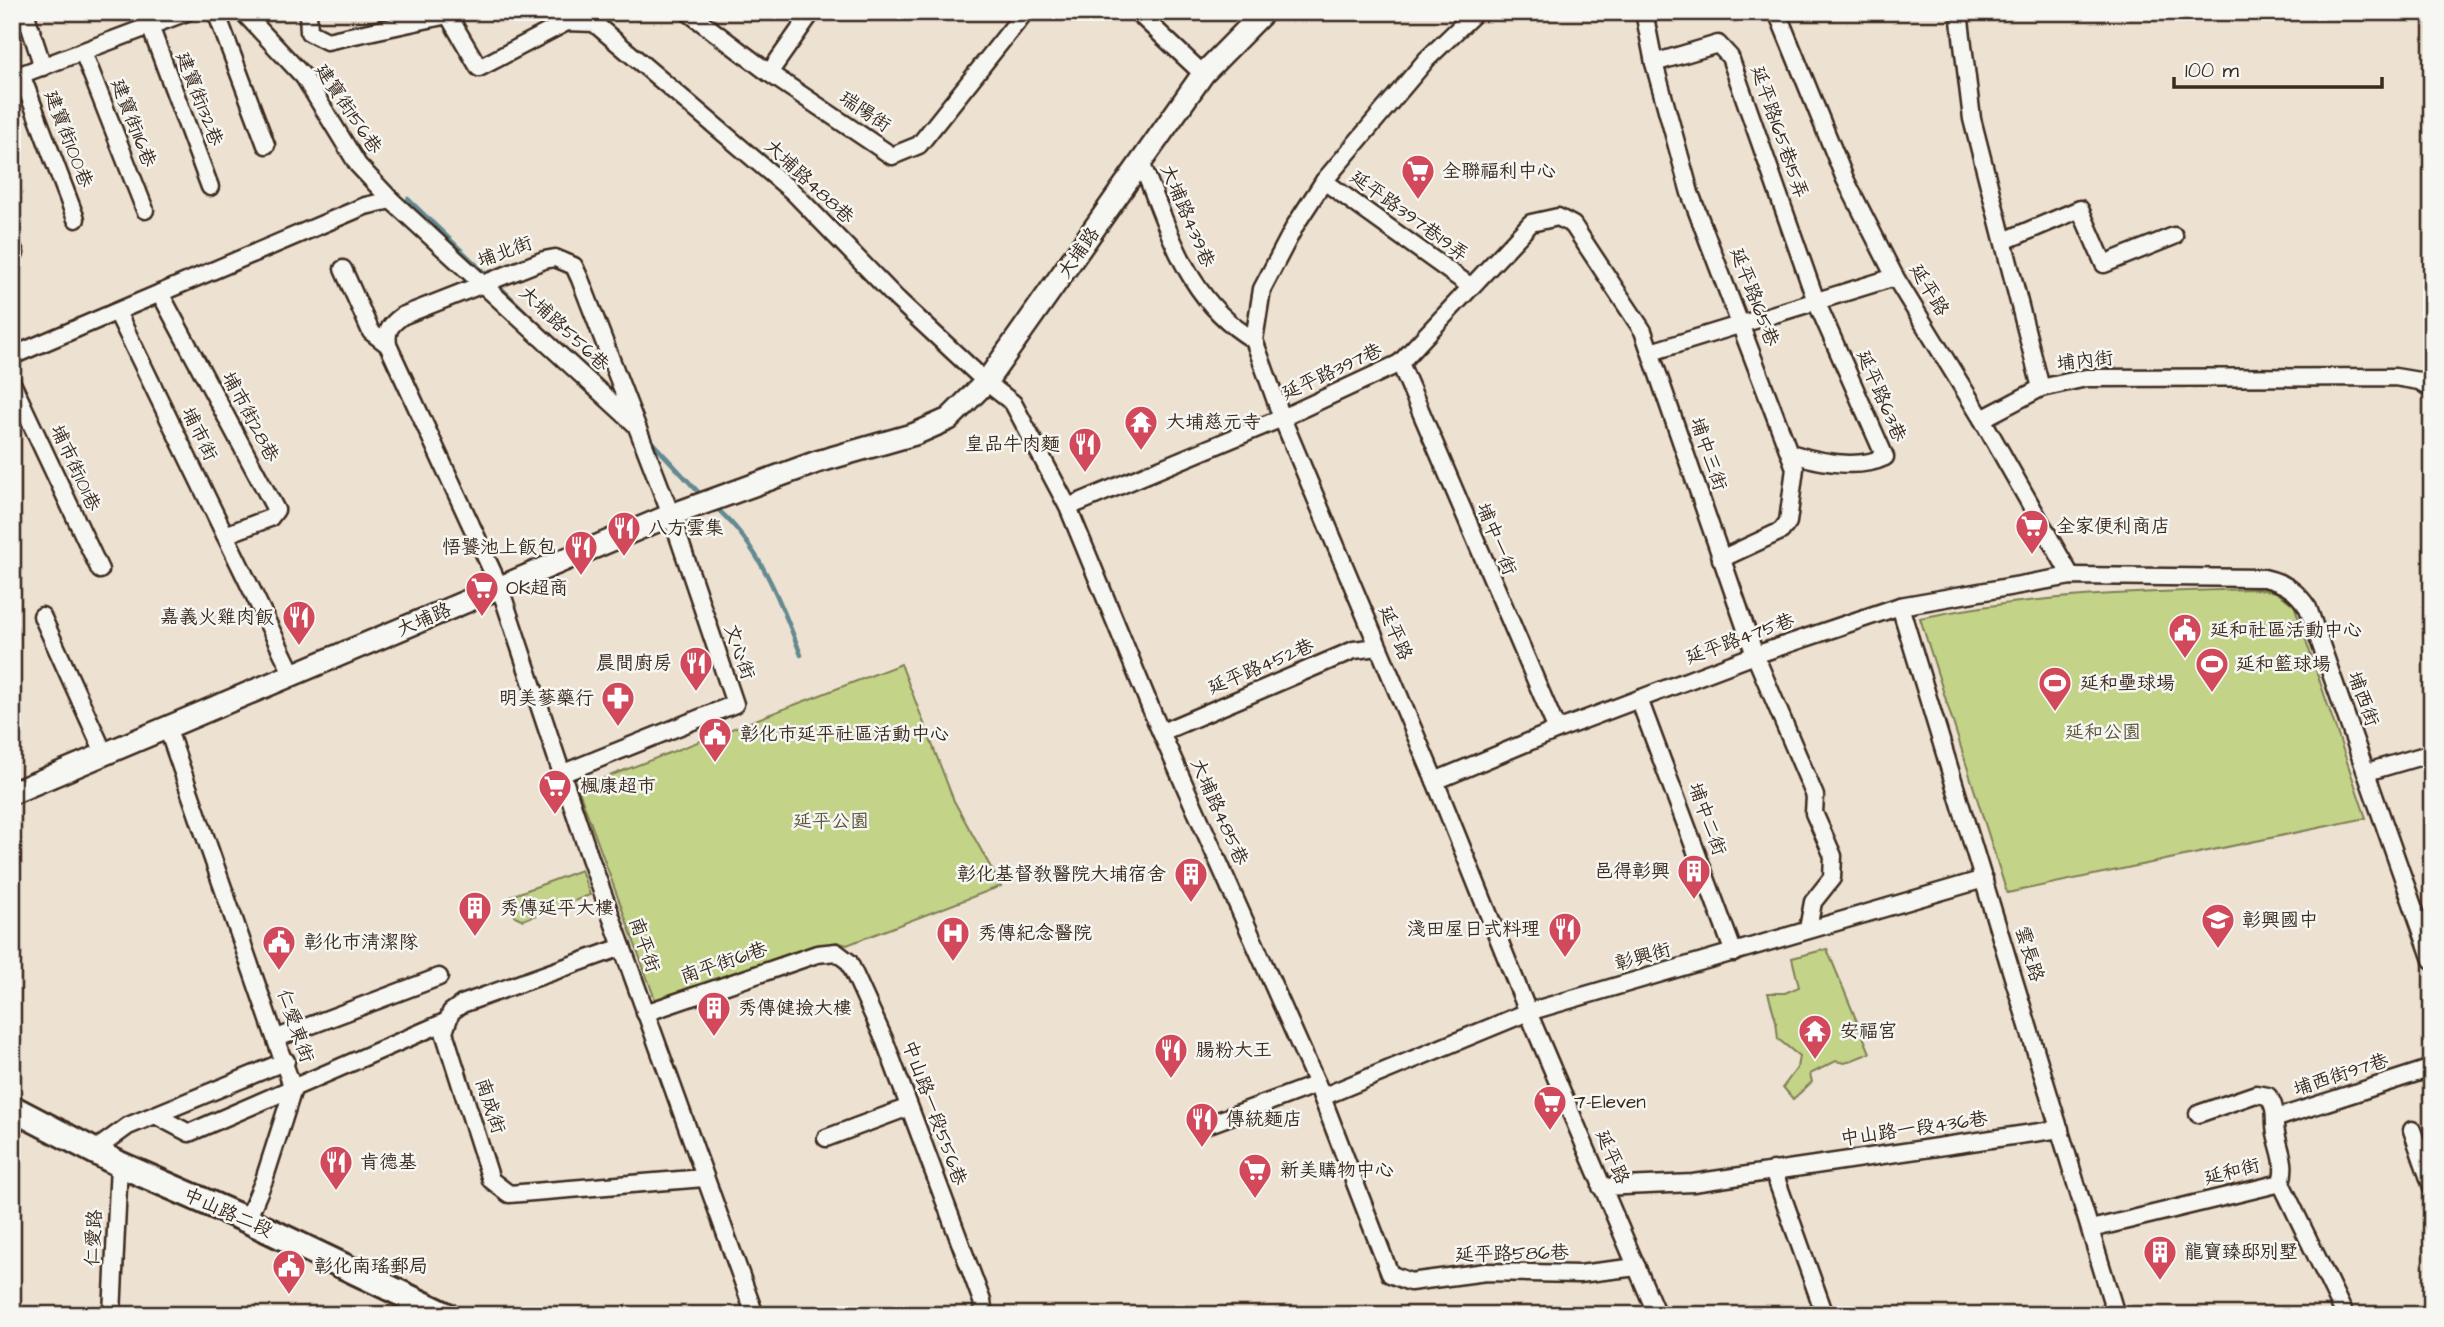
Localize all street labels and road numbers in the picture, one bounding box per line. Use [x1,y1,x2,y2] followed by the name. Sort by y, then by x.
[169,48,229,150] street label: 建寶街132巷
[308,58,388,160] street label: 建寶街156巷
[1744,62,1814,202] street label: 延平路165巷15弄
[104,75,162,171] street label: 建寶街116巷
[834,85,896,139] street label: 瑞陽街
[37,86,99,192] street label: 建寶街100巷
[758,133,860,231] street label: 大埔路488巷
[1153,160,1221,272] street label: 大埔路439巷
[1344,164,1474,268] street label: 延平路397巷19弄
[1052,222,1106,284] street label: 大埔路
[474,230,536,274] street label: 埔北街
[1723,244,1785,350] street label: 延平路165巷
[1903,259,1955,321] street label: 延平路
[513,280,615,378] street label: 大埔路556巷
[1277,337,1387,407] street label: 延平路397巷
[2055,345,2115,377] street label: 埔內街
[1850,346,1912,446] street label: 延平路63巷
[215,367,285,467] street label: 埔市街28巷
[174,402,224,466] street label: 埔市街
[1683,414,1733,494] street label: 埔中三街
[43,420,107,516] street label: 埔市街101巷
[1469,499,1523,579] street label: 埔中一街
[392,596,456,644] street label: 大埔路
[1371,601,1419,665] street label: 延平路
[1682,607,1798,671] street label: 延平路475巷
[717,621,761,683] street label: 文心街
[1204,632,1318,702] street label: 延平路452巷
[2341,668,2385,730] street label: 埔西街
[1183,754,1255,870] street label: 大埔路485巷
[1681,779,1733,859] street label: 埔中二街
[622,914,666,976] street label: 南平街
[2008,923,2050,985] street label: 雲長路
[677,936,771,990] street label: 南平街61巷
[1612,936,1674,978] street label: 彰興街
[270,986,320,1066] street label: 仁愛東街
[895,1037,973,1189] street label: 中山路一段556巷
[2290,1047,2392,1103] street label: 埔西街97巷
[468,1075,512,1137] street label: 南成街
[1839,1105,1989,1153] street label: 中山路一段436巷
[1588,1125,1636,1189] street label: 延平路
[2201,1152,2263,1192] street label: 延和街
[179,1181,277,1245] street label: 中山路二段
[79,1209,109,1267] street label: 仁愛路
[1455,1240,1569,1268] street label: 延平路586巷

